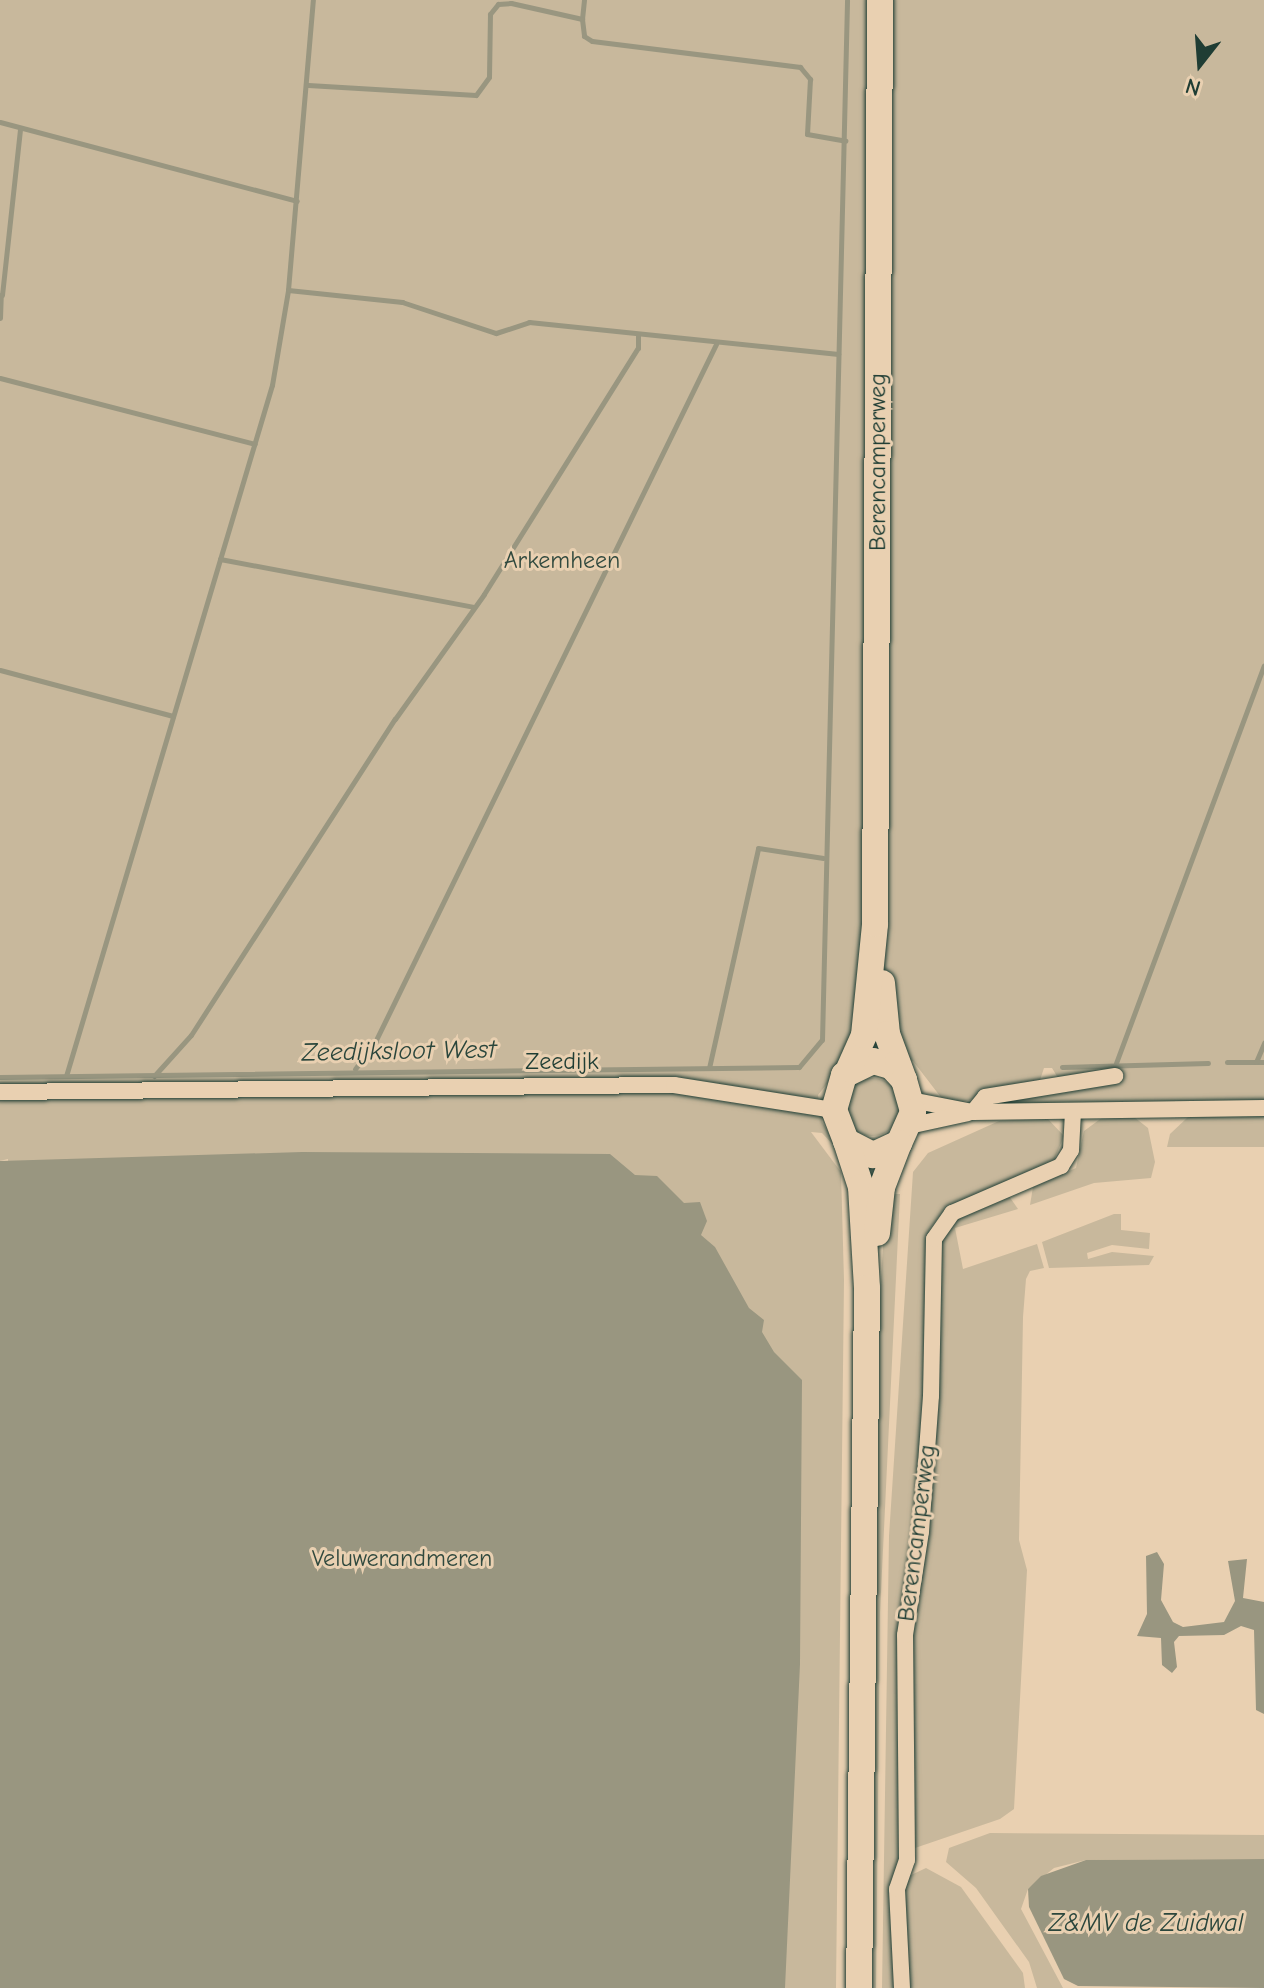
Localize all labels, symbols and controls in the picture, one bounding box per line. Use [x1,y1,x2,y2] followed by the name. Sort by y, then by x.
[1160,24,1240,104] north arrow
[1182,72,1204,101] text: N
[864,373,892,551] street label: Berencamperweg
[504,547,620,575] park label: Arkemheen
[301,1035,497,1069] water label: Zeedijksloot West
[525,1048,599,1076] street label: Zeedijk
[892,1443,942,1623] street label: Berencamperweg
[312,1545,492,1573] park label: Veluwerandmeren
[1049,1908,1243,1940] water label: Z&MV de Zuidwal

